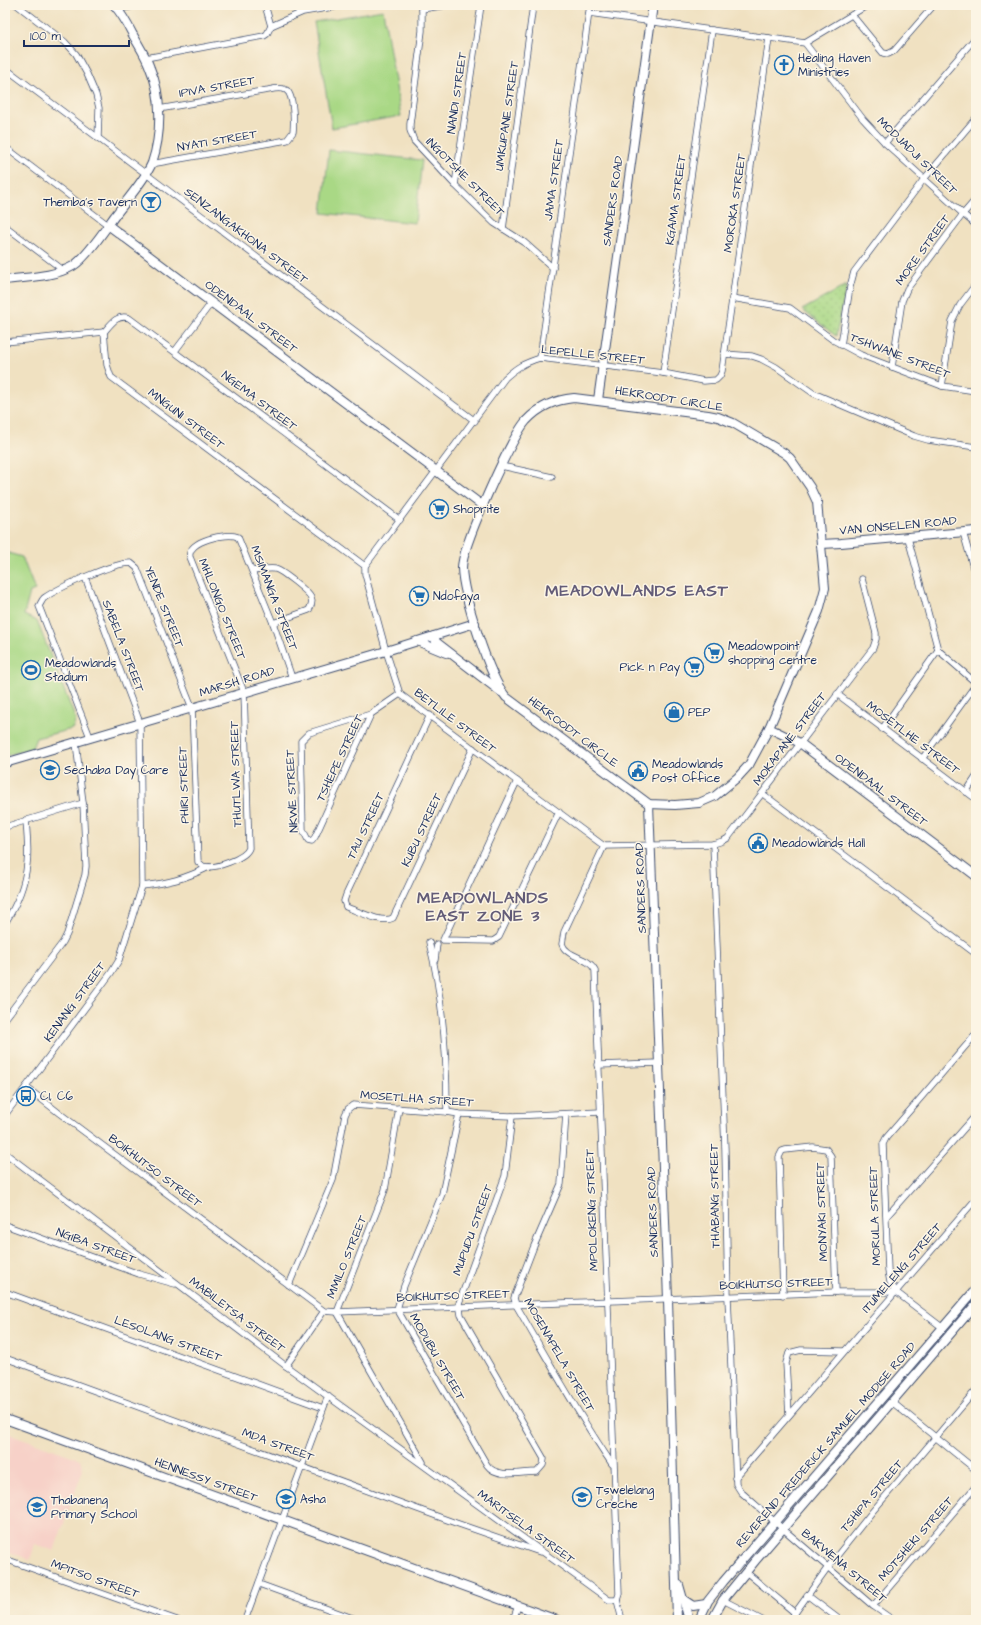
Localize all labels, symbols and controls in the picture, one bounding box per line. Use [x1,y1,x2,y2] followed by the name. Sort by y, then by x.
[24,22,129,48] scale bar
[30,28,61,45] text: 100 m
[443,50,471,135] street label: NANDI STREET
[798,50,871,81] place label: Healing Haven Ministries
[773,54,795,76] church icon: Healing Haven Ministries
[491,59,523,172] street label: UMKUPANE STREET
[178,72,257,102] street label: IPIVA STREET
[873,113,961,199] street label: MODJADJI STREET
[176,125,259,156] street label: NYATI STREET
[422,134,509,221] street label: INGOTSHE STREET
[540,138,568,222] street label: JAMA STREET
[720,152,750,254] street label: MOROKA STREET
[661,153,691,246] street label: KGAMA STREET
[598,155,628,247] street label: SANDERS ROAD
[181,184,312,289] street label: SENZANGAKHONA STREET
[140,191,162,213] bar icon: Themba's Tavern
[43,194,137,211] place label: Themba's Tavern
[891,211,955,289] street label: MORE STREET
[201,276,301,358] street label: ODENDAAL STREET
[847,329,953,383] street label: TSHWANE STREET
[540,341,646,369] street label: LEPELLE STREET
[218,367,301,435] street label: NGEMA STREET
[614,382,724,416] street label: HEKROODT CIRCLE
[144,385,228,454] street label: MNGUNI STREET
[428,498,450,520] supermarket icon: Shoprite
[453,501,500,518] place label: Shoprite
[839,512,958,540] street label: VAN ONSELEN ROAD
[246,543,302,653] street label: MSIMANGA STREET
[194,556,250,663] street label: MHLONGO STREET
[140,564,188,651] street label: YENDE STREET
[545,580,729,602] district label: MEADOWLANDS EAST
[408,585,430,607] supermarket icon: Ndofaya
[433,588,479,606] place label: Ndofaya
[98,598,149,695] street label: SABELA STREET
[728,638,817,670] place label: Meadowpoint shopping centre
[703,642,725,664] supermarket icon: Meadowpoint shopping centre
[45,655,116,686] place label: Meadowlands Stadium
[683,656,705,678] supermarket icon: Pick n Pay
[20,659,42,681] sports icon: Meadowlands Stadium
[620,659,680,677] place label: Pick n Pay
[197,662,277,702] street label: MARSH ROAD
[410,684,500,758] street label: BETLILE STREET
[749,688,831,789] street label: MOKAPANE STREET
[524,692,622,772] street label: HEKROODT CIRCLE
[863,697,964,779] street label: MOSETLHE STREET
[663,701,685,723] shop icon: PEP
[688,704,711,721] place label: PEP
[312,711,368,804] street label: TSHEPE STREET
[226,720,246,827] street label: THUTLWA STREET
[174,746,194,824] street label: PHIRI STREET
[281,748,303,833] street label: NKWE STREET
[831,749,931,831] street label: ODENDAAL STREET
[652,756,723,787] place label: Meadowlands Post Office
[39,759,61,781] school or university icon: Sechaba Day Care
[627,760,649,782] public building icon: Meadowlands Post Office
[64,762,169,780] place label: Sechaba Day Care
[343,789,389,862] street label: TAU STREET
[397,790,447,870] street label: KUBU STREET
[747,832,769,854] public building icon: Meadowlands Hall
[772,835,865,852] place label: Meadowlands Hall
[631,842,651,934] street label: SANDERS ROAD
[417,887,549,927] district label: MEADOWLANDS EAST ZONE 3
[40,958,110,1046] street label: KENANG STREET
[15,1085,37,1107] bus stop icon: C1, C6
[360,1087,475,1111] street label: MOSETLHA STREET
[40,1088,73,1105] place label: C1, C6
[105,1130,206,1212] street label: BOIKHUTSO STREET
[706,1143,724,1248] street label: THABANG STREET
[581,1148,603,1271] street label: MPOLOKENG STREET
[812,1162,832,1262] street label: MONYAKI STREET
[865,1165,885,1266] street label: MORULA STREET
[643,1166,663,1258] street label: SANDERS ROAD
[449,1182,498,1278] street label: MUPUDU STREET
[323,1212,372,1301] street label: MMILO STREET
[858,1219,946,1317] street label: ITUMELENG STREET
[54,1224,139,1269] street label: NGIBA STREET
[185,1273,289,1357] street label: MABILETSA STREET
[719,1274,833,1294] street label: BOIKHUTSO STREET
[396,1286,510,1306] street label: BOIKHUTSO STREET
[519,1295,599,1416] street label: MOSENAPELA STREET
[405,1310,469,1404] street label: MODUBU STREET
[112,1312,225,1367] street label: LESOLANG STREET
[732,1338,920,1551] street label: REVEREND FREDERICK SAMUEL MODISE ROAD
[240,1424,317,1466] street label: MDA STREET
[152,1453,260,1507] street label: HENNESSY STREET
[837,1456,908,1536] street label: TSHIPA STREET
[596,1482,654,1513] place label: Tswelelang Creche
[474,1486,579,1568] street label: MARITSELA STREET
[571,1486,593,1508] school or university icon: Tswelelang Creche
[275,1488,297,1510] school or university icon: Asha
[300,1491,326,1508] place label: Asha
[51,1492,137,1524] place label: Thabaneng Primary School
[875,1493,958,1585] street label: MOTSHEKI STREET
[26,1496,48,1518] school or university icon: Thabaneng Primary School
[797,1525,891,1607] street label: BAKWENA STREET
[48,1555,142,1603] street label: MPITSO STREET

